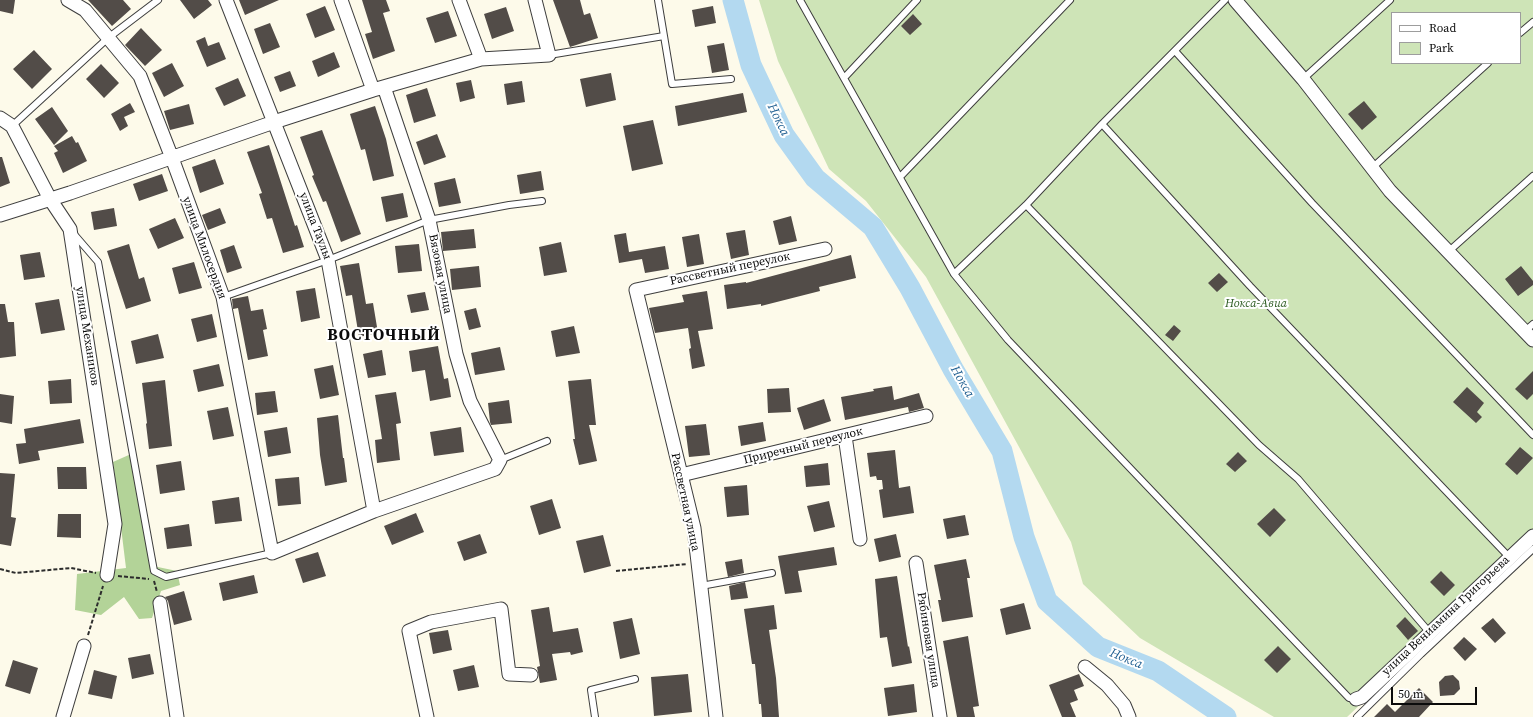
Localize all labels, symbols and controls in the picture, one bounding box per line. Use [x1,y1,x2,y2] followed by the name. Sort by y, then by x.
[1391,12,1521,64] legend
[1429,20,1456,36] text: Road
[1429,40,1454,56] text: Park
[763,101,793,139] water label: Нокса
[296,190,334,262] street label: улица Таулы
[179,195,229,301] street label: улица Милосердия
[425,233,455,315] street label: Вязовая улица
[669,249,791,289] street label: Рассветный переулок
[72,285,102,387] street label: улица Механиков
[1225,297,1287,311] park label: Нокса-Авиа
[327,326,441,346] district label: ВОСТОЧНЫЙ
[947,363,977,401] water label: Нокса
[742,424,864,468] street label: Приречный переулок
[668,451,702,553] street label: Рассветная улица
[1379,553,1513,679] street label: улица Вениамина Григорьева
[913,591,943,689] street label: Рябиновая улица
[1107,645,1145,673] water label: Нокса
[1393,679,1479,705] scale bar
[1398,686,1424,702] text: 50 m

